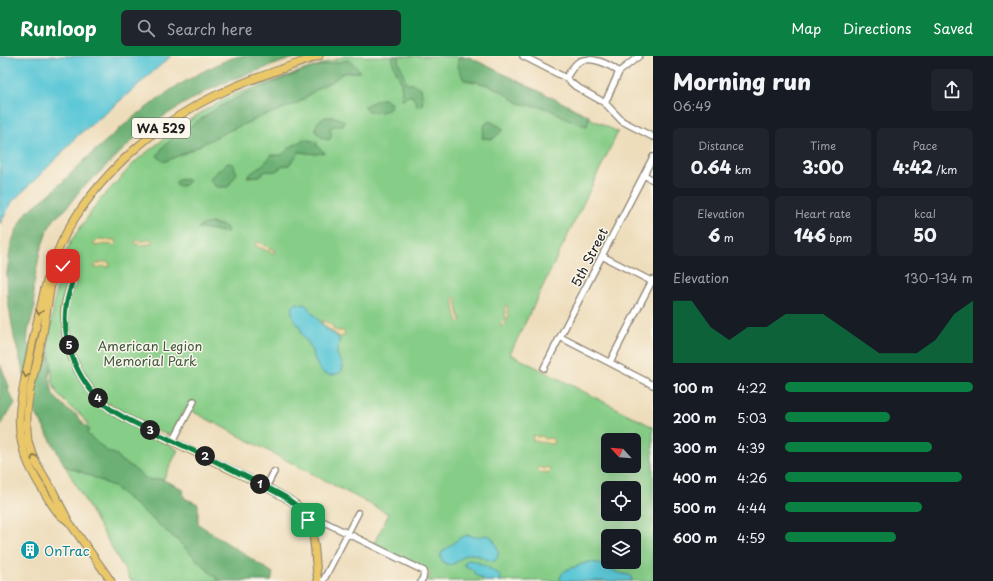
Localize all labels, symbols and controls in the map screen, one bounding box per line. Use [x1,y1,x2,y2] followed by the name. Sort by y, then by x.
[121,10,401,46] search box
[20,14,97,42] text: Runloop
[135,17,157,39] icon: search
[167,17,252,40] text: Search here
[791,18,821,39] text: Map
[843,18,911,39] text: Directions
[933,18,973,39] text: Saved
[673,64,811,97] text: Morning run
[931,69,973,111] button: share
[673,96,711,115] text: 06:49
[132,118,190,138] road number: WA 529
[698,137,744,154] text: Distance
[810,137,836,154] text: Time
[913,137,937,154] text: Pace
[691,154,731,180] text: 0.64
[802,154,844,180] text: 3:00
[893,154,933,180] text: 4:42
[731,161,751,178] text: km
[933,161,957,178] text: /km
[697,205,745,222] text: Elevation
[795,205,851,222] text: Heart rate
[914,205,936,222] text: kcal
[708,222,720,248] text: 6
[794,222,826,248] text: 146
[913,222,937,248] text: 50
[566,224,612,290] street label: 5th Street
[720,229,734,246] text: m
[826,229,852,246] text: bpm
[46,249,80,283] pin
[52,255,74,277] icon: check
[673,268,729,287] text: Elevation
[904,268,973,287] text: 130–134 m
[36,309,44,316] one-way arrow
[59,335,79,355] pin: 5
[65,336,73,353] text: 5
[98,336,202,370] park label: American Legion Memorial Park
[22,372,30,378] one-way arrow
[673,378,714,397] text: 100 m
[737,378,767,397] text: 4:22
[88,388,108,408] pin: 4
[94,389,102,406] text: 4
[673,408,717,427] text: 200 m
[737,408,767,427] text: 5:03
[140,420,160,440] pin: 3
[146,421,154,438] text: 3
[601,433,641,473] north arrow
[601,433,641,569] map controls
[673,438,717,457] text: 300 m
[737,438,765,457] text: 4:39
[195,446,215,466] pin: 2
[201,447,209,464] text: 2
[30,454,38,461] one-way arrow
[673,468,717,487] text: 400 m
[737,468,767,487] text: 4:26
[250,474,270,494] pin: 1
[257,475,263,492] text: 1
[601,481,641,521] button: locate
[673,498,716,517] text: 500 m
[737,498,767,517] text: 4:44
[291,503,325,537] pin
[297,509,319,531] icon: arrive
[673,528,717,547] text: 600 m
[737,528,766,547] text: 4:59
[601,529,641,569] button: layers
[19,539,41,561] building icon: OnTrac
[44,541,90,560] place label: OnTrac

